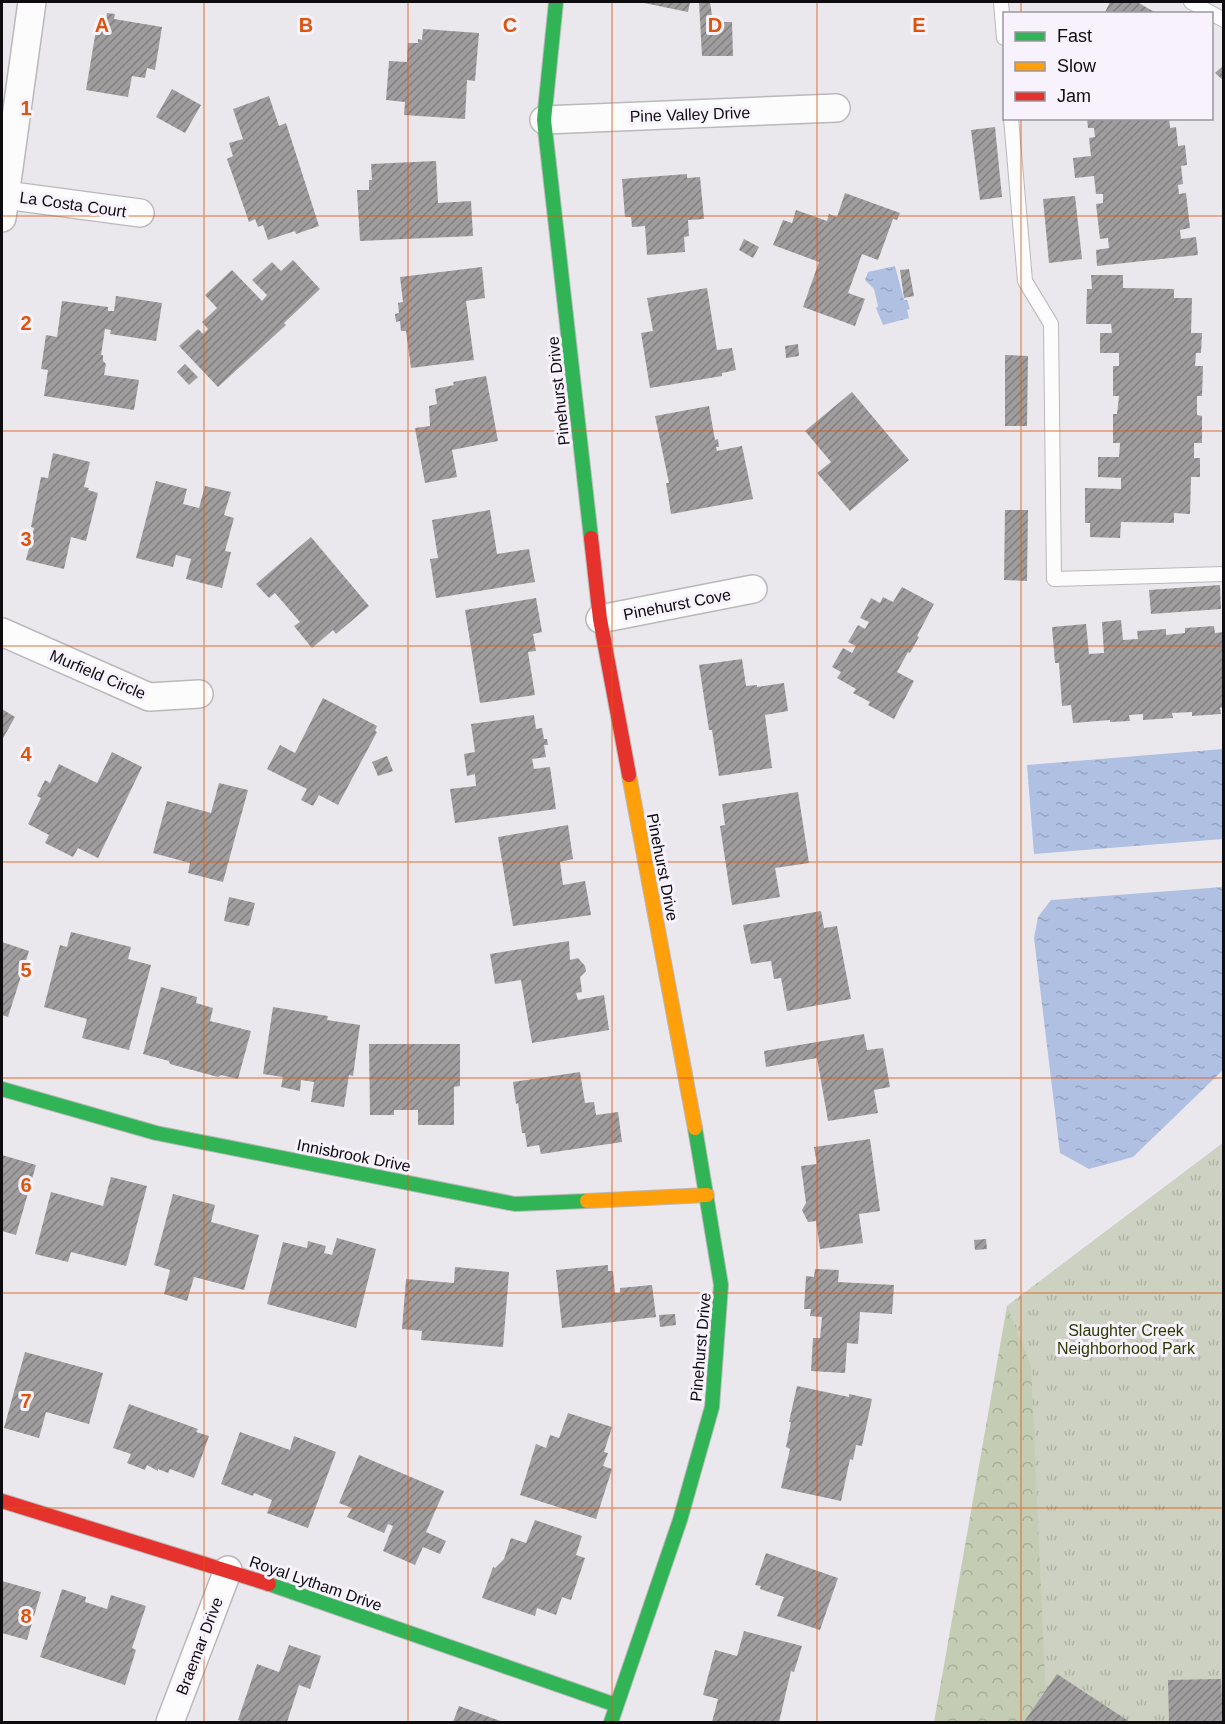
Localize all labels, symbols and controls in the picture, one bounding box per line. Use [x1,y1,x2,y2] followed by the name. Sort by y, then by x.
[1003,12,1213,120] legend
[95,14,109,36] text: A
[299,14,313,36] text: B
[503,14,517,36] text: C
[708,14,722,36] text: D
[912,14,926,36] text: E
[1057,26,1092,46] text: Fast
[1057,56,1097,76] text: Slow
[1057,86,1091,106] text: Jam
[20,97,32,119] text: 1
[629,104,751,125] street label: Pine Valley Drive
[18,189,128,220] street label: La Costa Court
[20,312,32,334] text: 2
[544,336,573,446] street label: Pinehurst Drive
[20,528,32,550] text: 3
[622,586,733,623] street label: Pinehurst Cove
[47,647,148,702] street label: Murfield Circle
[20,743,32,765] text: 4
[644,812,681,922] street label: Pinehurst Drive
[20,959,32,981] text: 5
[296,1136,412,1175] street label: Innisbrook Drive
[20,1174,32,1196] text: 6
[687,1292,714,1402] street label: Pinehurst Drive
[1057,1322,1196,1357] park label: Slaughter Creek Neighborhood Park
[20,1390,32,1412] text: 7
[247,1553,384,1614] street label: Royal Lytham Drive
[173,1595,226,1697] street label: Braemar Drive
[20,1605,32,1627] text: 8

